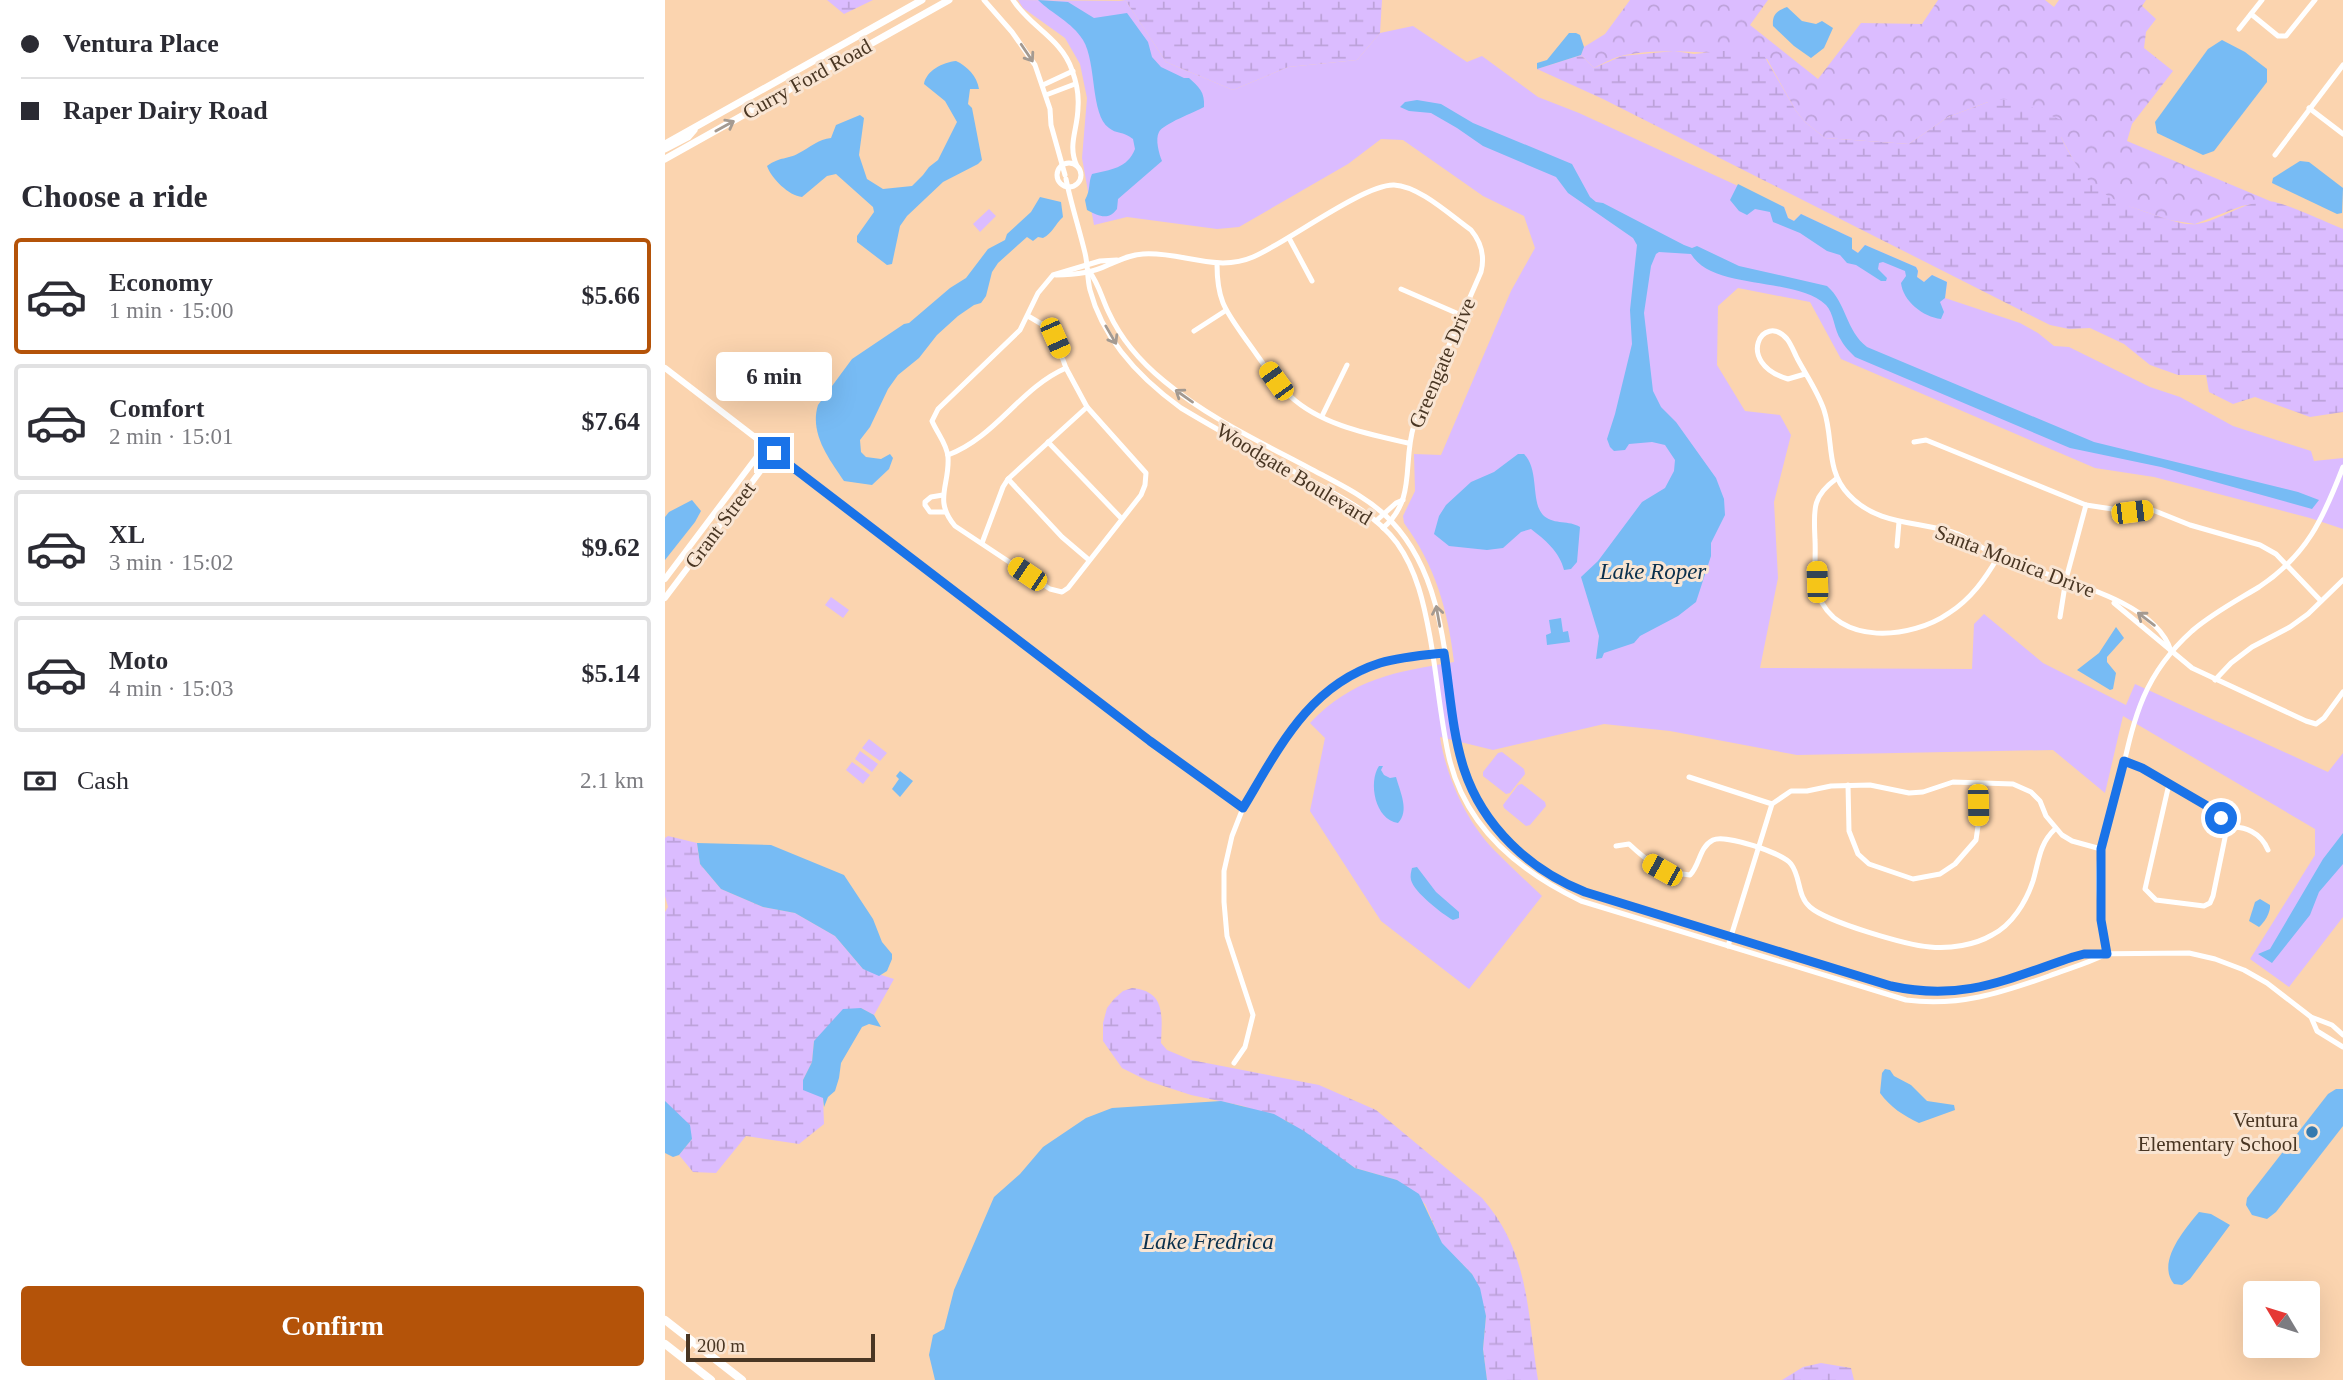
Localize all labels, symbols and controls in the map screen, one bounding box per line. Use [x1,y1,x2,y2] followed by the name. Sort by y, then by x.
[63,29,219,58] text: Ventura Place
[738,33,876,124] street label: Curry Ford Road
[1020,43,1034,62] one-way arrow
[63,96,268,125] text: Raper Dairy Road
[714,119,734,133] one-way arrow
[21,178,208,214] text: Choose a ride
[25,265,88,328] icon: car
[109,268,213,297] text: Economy
[582,281,640,310] text: $5.66
[1404,294,1480,432] street label: Greengate Drive
[109,298,234,323] text: 1 min · 15:00
[1037,315,1074,361] car
[1104,324,1118,344] one-way arrow
[716,351,832,400] callout: 6 min
[1256,358,1297,404] car
[746,364,802,389] text: 6 min
[1175,389,1194,403] one-way arrow
[25,391,88,454] icon: car
[109,394,204,423] text: Comfort
[582,407,640,436] text: $7.64
[1212,418,1377,530] street label: Woodgate Boulevard
[109,424,234,449] text: 2 min · 15:01
[758,437,790,469] route end
[680,477,760,573] street label: Grant Street
[2110,499,2155,525] car
[25,517,88,580] icon: car
[1932,519,2098,603] street label: Santa Monica Drive
[109,520,145,549] text: XL
[582,533,640,562] text: $9.62
[109,550,234,575] text: 3 min · 15:02
[1004,554,1051,594] car
[1599,559,1707,584] water label: Lake Roper
[1806,561,1829,603] car
[1431,605,1444,628] one-way arrow
[2137,611,2156,626] one-way arrow
[25,643,88,706] icon: car
[109,646,168,675] text: Moto
[582,659,640,688] text: $5.14
[109,676,234,701] text: 4 min · 15:03
[21,762,59,800] icon: cash
[77,766,129,795] text: Cash
[580,768,644,793] text: 2.1 km
[1968,784,1989,826] car
[2205,802,2237,834] route start
[1639,851,1686,889] car
[2138,1108,2299,1156] place label: Ventura Elementary School
[2304,1124,2320,1140] marker: Ventura Elementary School
[1141,1229,1274,1254] water label: Lake Fredrica
[2243,1281,2321,1358] north arrow
[2243,1281,2320,1358] map controls
[21,1286,644,1366] button: Confirm
[686,1331,875,1363] scale bar
[697,1335,745,1356] text: 200 m

